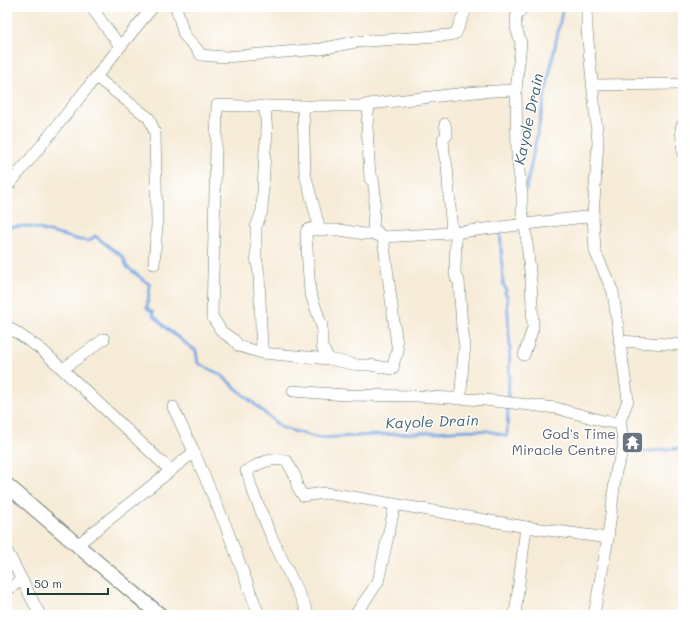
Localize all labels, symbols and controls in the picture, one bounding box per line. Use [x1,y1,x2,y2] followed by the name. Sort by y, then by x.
[509,71,547,166] water label: Kayole Drain
[385,409,479,433] water label: Kayole Drain
[512,424,616,459] place label: God's Time Miracle Centre
[619,429,645,455] temple icon: God's Time Miracle Centre
[28,570,108,596] scale bar
[34,575,62,591] text: 50 m

